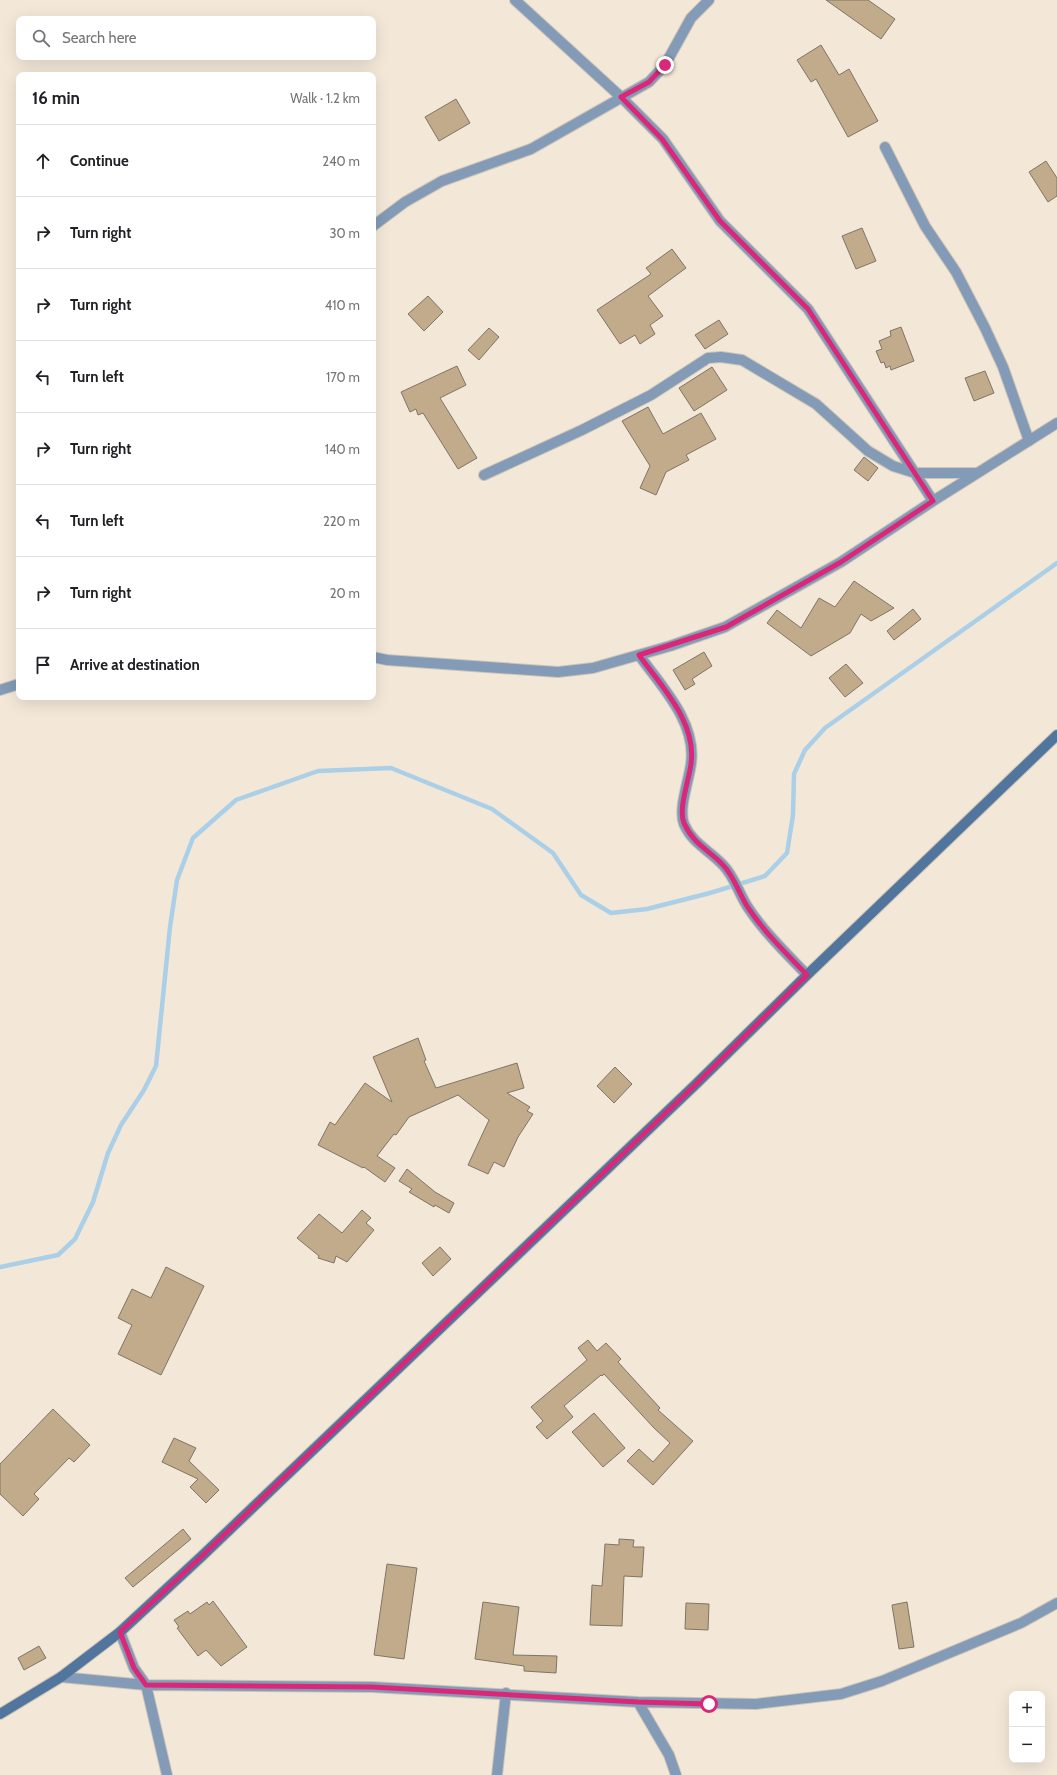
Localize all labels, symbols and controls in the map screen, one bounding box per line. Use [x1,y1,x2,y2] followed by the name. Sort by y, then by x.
[16,16,376,60] search box
[30,27,52,49] icon: search
[62,29,137,47] text: Search here
[656,56,674,74] route end
[32,88,80,108] text: 16 min
[290,90,360,106] text: Walk · 1.2 km
[32,150,54,172] icon: ahead
[70,152,129,170] text: Continue
[322,153,360,169] text: 240 m
[32,222,54,244] icon: right
[70,224,131,242] text: Turn right
[330,225,360,241] text: 30 m
[32,294,54,316] icon: right
[70,296,131,314] text: Turn right
[325,297,360,313] text: 410 m
[32,366,54,388] icon: left
[70,368,124,386] text: Turn left
[326,369,360,385] text: 170 m
[32,438,54,460] icon: right
[70,440,131,458] text: Turn right
[325,441,360,457] text: 140 m
[32,510,54,532] icon: left
[70,512,124,530] text: Turn left
[323,513,360,529] text: 220 m
[32,582,54,604] icon: right
[70,584,131,602] text: Turn right
[330,585,360,601] text: 20 m
[32,654,54,676] icon: arrive
[70,656,200,674] text: Arrive at destination
[1009,1691,1045,1763] map controls
[1009,1691,1045,1727] button: +
[700,1695,718,1713] route start
[1009,1727,1045,1763] button: −

